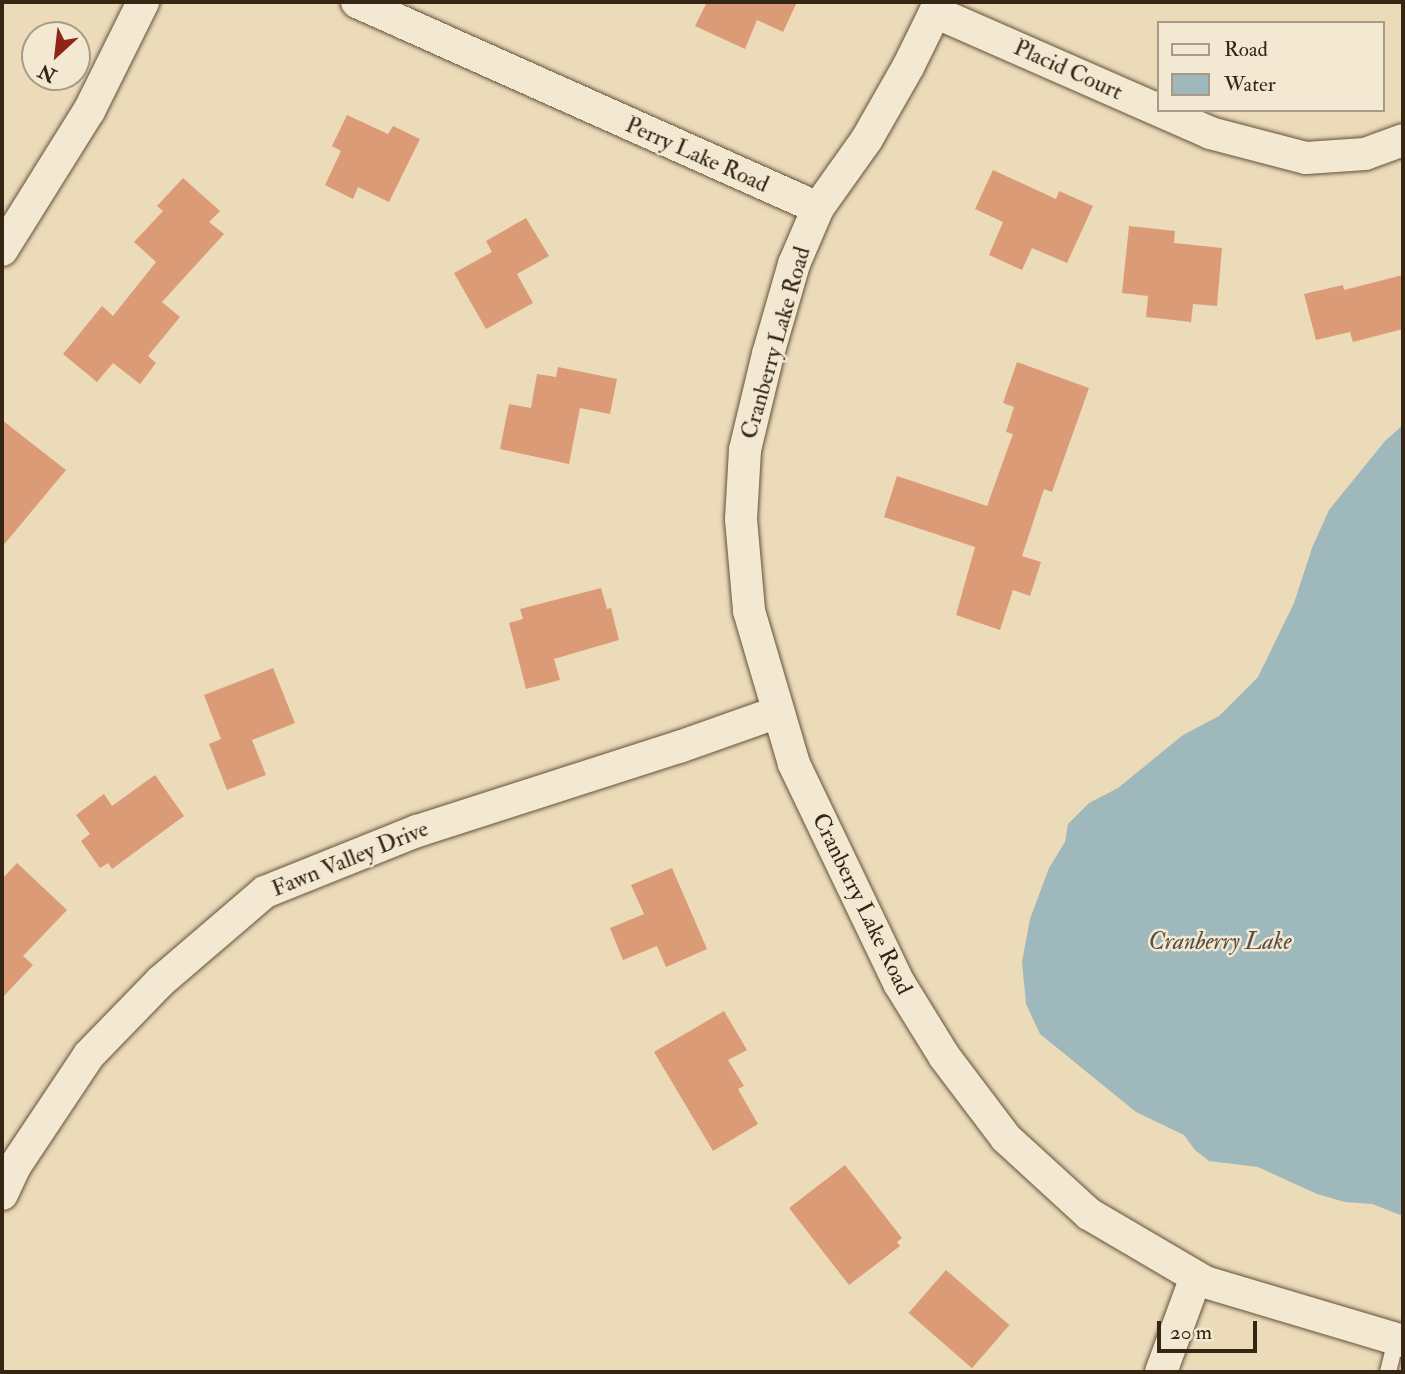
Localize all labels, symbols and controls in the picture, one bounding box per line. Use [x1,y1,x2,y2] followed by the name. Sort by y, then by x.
[21,21,91,91] north arrow
[1156,21,1384,112] legend
[1009,34,1127,106] street label: Placid Court
[1224,36,1268,63] text: Road
[34,58,60,87] text: N
[1224,71,1276,98] text: Water
[621,111,773,199] street label: Perry Lake Road
[735,244,817,442] street label: Cranberry Lake Road
[806,809,918,999] street label: Cranberry Lake Road
[268,815,432,903] street label: Fawn Valley Drive
[1149,928,1291,956] water label: Cranberry Lake
[1160,1308,1260,1352] scale bar
[1170,1319,1212,1346] text: 20 m

